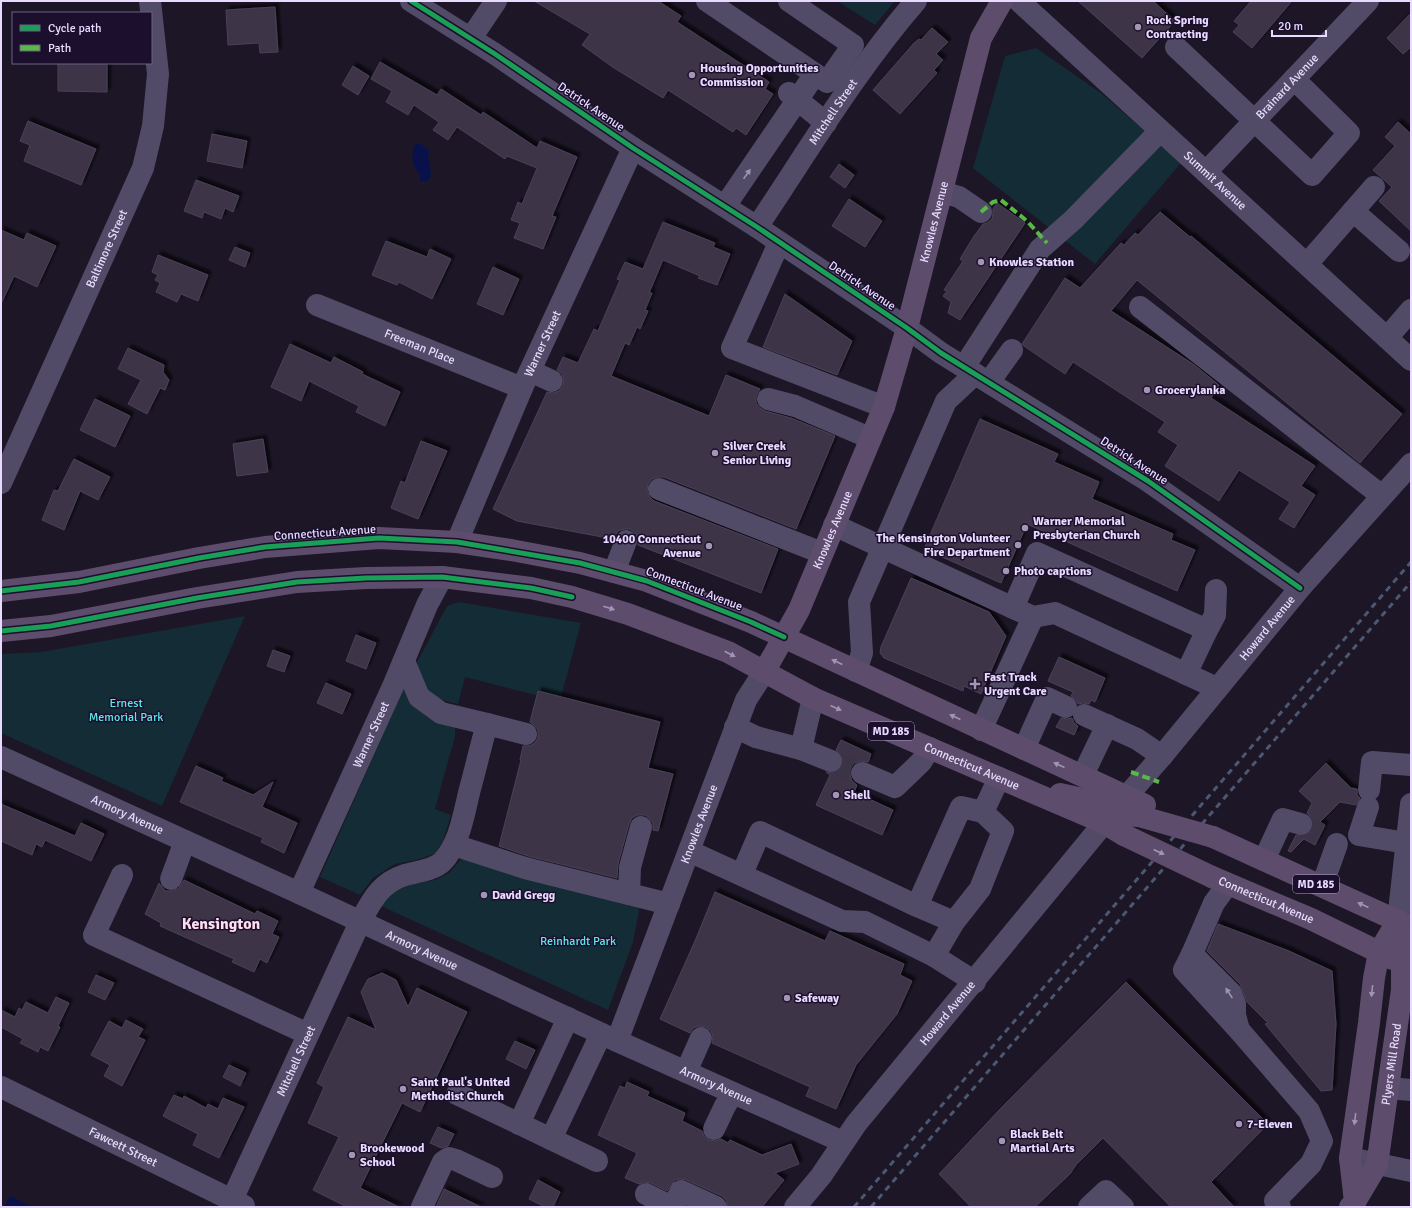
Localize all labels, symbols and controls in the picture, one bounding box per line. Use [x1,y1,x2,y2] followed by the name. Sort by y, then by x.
[12,12,152,64] legend
[1272,12,1326,38] scale bar
[1146,13,1209,42] place label: Rock Spring Contracting
[1278,19,1303,34] text: 20 m
[48,21,101,36] text: Cycle path
[1133,22,1143,32] marker: Rock Spring Contracting
[48,41,71,56] text: Path
[1253,51,1322,122] street label: Brainard Avenue
[700,61,819,90] place label: Housing Opportunities Commission
[687,70,697,80] marker: Housing Opportunities Commission
[806,76,861,148] street label: Mitchell Street
[555,79,627,135] street label: Detrick Avenue
[1181,148,1250,213] street label: Summit Avenue
[743,169,751,179] one-way arrow
[916,180,952,264] street label: Knowles Avenue
[82,207,131,290] street label: Baltimore Street
[989,255,1074,270] place label: Knowles Station
[976,257,986,267] marker: Knowles Station
[826,258,898,314] street label: Detrick Avenue
[521,308,564,379] street label: Warner Street
[382,326,458,368] street label: Freeman Place
[1155,383,1225,398] place label: Grocerylanka
[1142,385,1152,395] marker: Grocerylanka
[1097,434,1171,488] street label: Detrick Avenue
[723,439,792,468] place label: Silver Creek Senior Living
[710,448,720,458] marker: Silver Creek Senior Living
[810,489,856,571] street label: Knowles Avenue
[1033,514,1141,543] place label: Warner Memorial Presbyterian Church
[273,522,377,544] street label: Connecticut Avenue
[1020,523,1030,533] marker: Warner Memorial Presbyterian Church
[876,531,1010,560] place label: The Kensington Volunteer Fire Department
[603,532,702,561] place label: 10400 Connecticut Avenue
[1013,540,1023,550] marker: The Kensington Volunteer Fire Department
[704,541,714,551] marker: 10400 Connecticut Avenue
[644,564,744,614] street label: Connecticut Avenue
[1014,564,1092,579] place label: Photo captions
[1001,566,1011,576] marker: Photo captions
[1236,592,1298,663] street label: Howard Avenue
[603,605,615,611] one-way arrow
[725,651,736,657] one-way arrow
[831,659,843,665] one-way arrow
[984,670,1047,699] place label: Fast Track Urgent Care
[969,678,981,690] marker: Fast Track Urgent Care
[89,696,163,725] park label: Ernest Memorial Park
[349,699,393,770] street label: Warner Street
[831,705,843,711] one-way arrow
[949,714,960,720] one-way arrow
[868,722,914,740] road number: MD 185
[922,739,1022,793] street label: Connecticut Avenue
[1054,762,1065,768] one-way arrow
[677,782,721,866] street label: Knowles Avenue
[844,788,871,803] place label: Shell
[831,790,841,800] marker: Shell
[89,792,166,838] street label: Armory Avenue
[1153,849,1165,855] one-way arrow
[1216,873,1316,927] street label: Connecticut Avenue
[1293,875,1339,893] road number: MD 185
[492,888,556,903] place label: David Gregg
[479,890,489,900] marker: David Gregg
[1356,901,1368,907] one-way arrow
[182,914,261,934] district label: Kensington
[383,927,460,973] street label: Armory Avenue
[540,934,616,949] park label: Reinhardt Park
[916,977,979,1049] street label: Howard Avenue
[1369,985,1376,997] one-way arrow
[1226,987,1233,999] one-way arrow
[795,991,839,1006] place label: Safeway
[782,993,792,1003] marker: Safeway
[1378,1022,1405,1106] street label: Plyers Mill Road
[273,1023,319,1099] street label: Mitchell Street
[677,1063,755,1108] street label: Armory Avenue
[411,1075,510,1104] place label: Saint Paul's United Methodist Church
[398,1084,408,1094] marker: Saint Paul's United Methodist Church
[1352,1113,1358,1125] one-way arrow
[1247,1117,1293,1132] place label: 7-Eleven
[1234,1119,1244,1129] marker: 7-Eleven
[86,1124,160,1170] street label: Fawcett Street
[1010,1127,1075,1156] place label: Black Belt Martial Arts
[997,1136,1007,1146] marker: Black Belt Martial Arts
[360,1141,425,1170] place label: Brookewood School
[347,1150,357,1160] marker: Brookewood School

